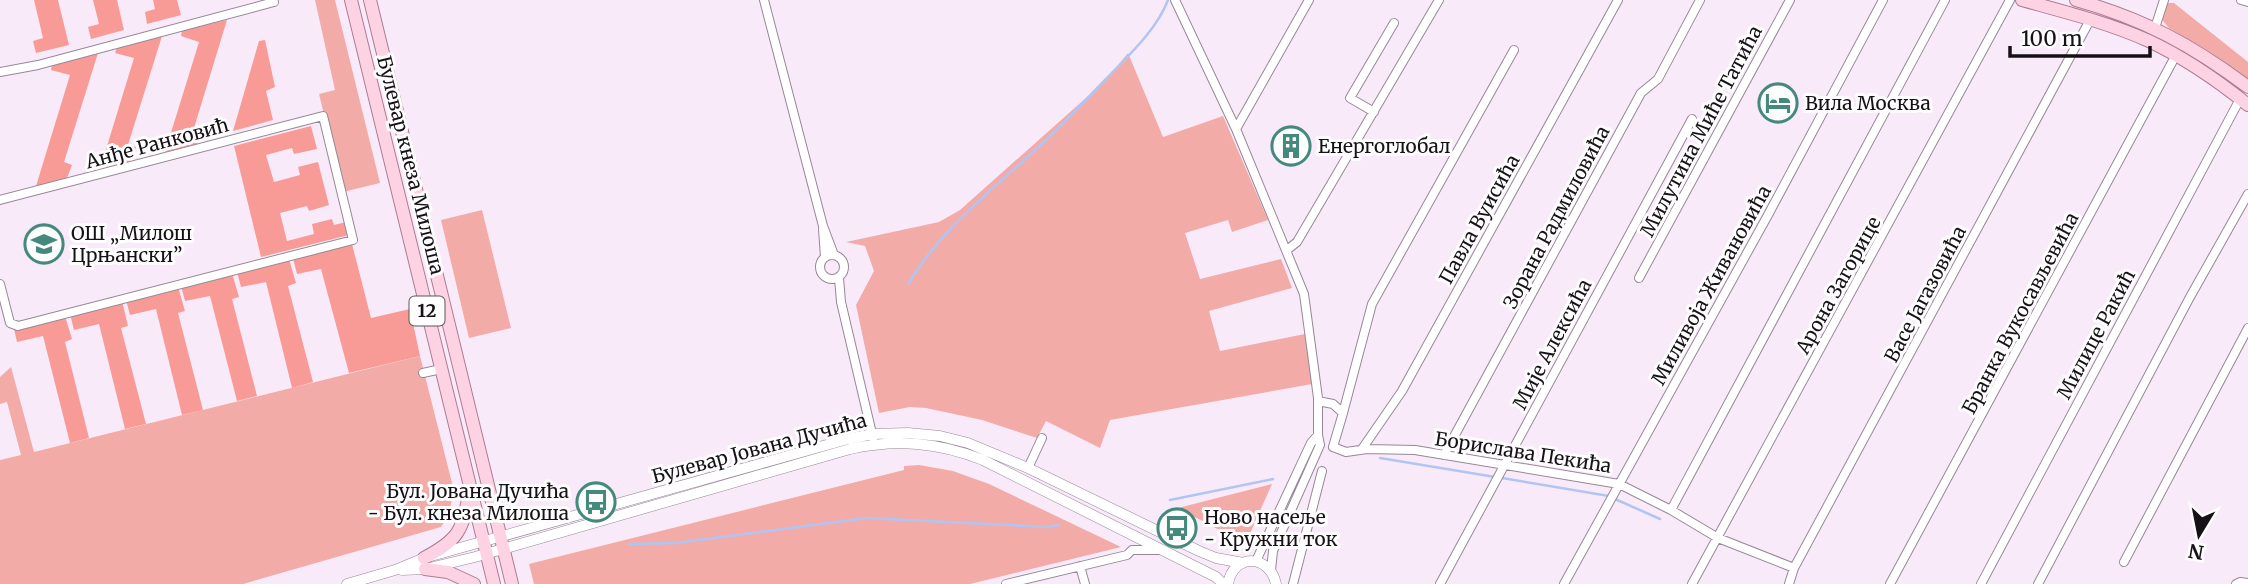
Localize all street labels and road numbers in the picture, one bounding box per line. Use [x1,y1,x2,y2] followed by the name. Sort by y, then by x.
[1635,21,1767,241] street label: Милутина Миће Татића
[372,53,450,277] street label: Булевар кнеза Милоша
[82,112,232,174] street label: Анђе Ранковић
[1498,121,1614,313] street label: Зорана Радмиловића
[1434,150,1524,288] street label: Павла Вуисића
[1646,181,1776,389] street label: Миливоја Живановића
[1957,208,2083,418] street label: Бранка Вукосављевића
[1790,212,1886,359] street label: Арона Загорице
[1879,222,1971,366] street label: Васе Јагазовића
[2052,265,2140,403] street label: Милице Ракић
[1508,275,1596,413] street label: Мије Алексића
[410,296,444,326] road number: 12
[649,408,869,488] street label: Булевар Јована Дучића
[1433,426,1613,478] street label: Борислава Пекића

